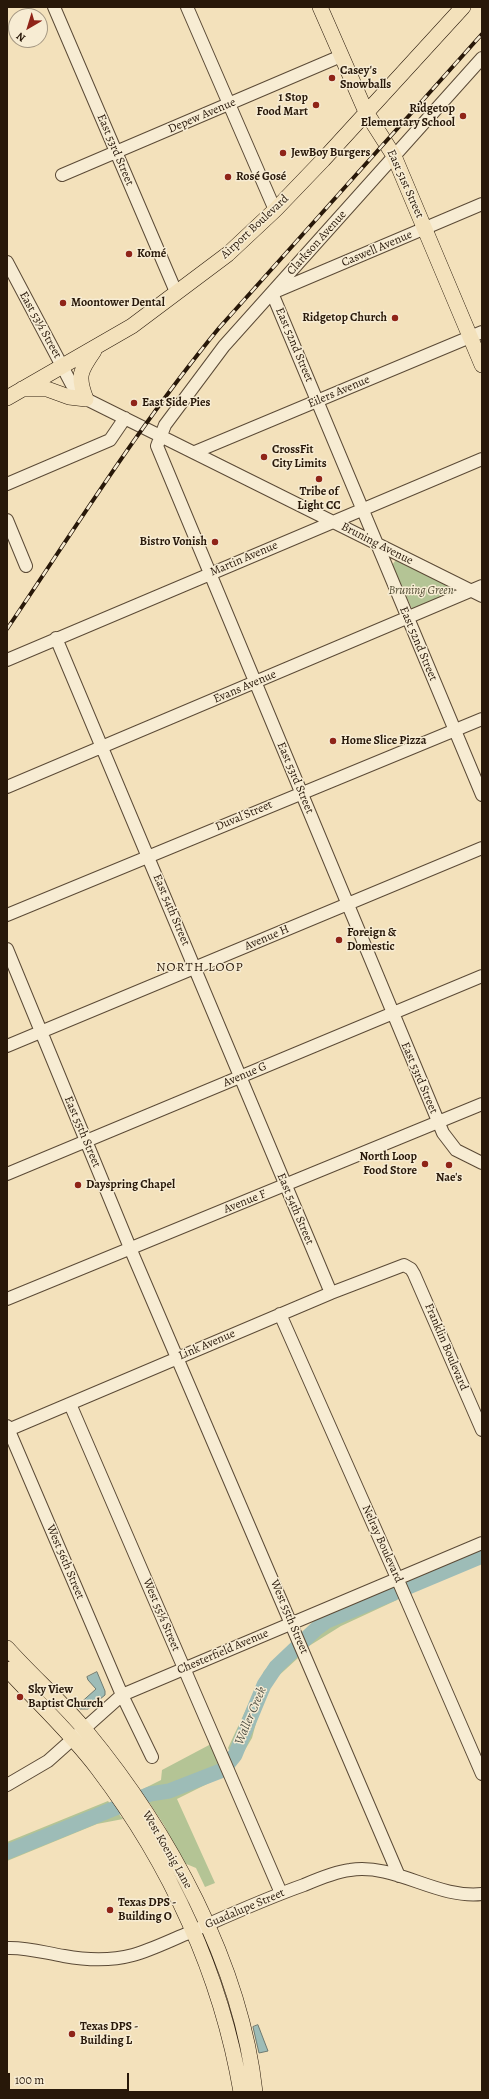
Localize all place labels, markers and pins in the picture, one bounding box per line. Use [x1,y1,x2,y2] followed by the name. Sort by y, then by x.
[340,64,391,92] place label: Casey's Snowballs
[327,73,337,83] marker: Casey's Snowballs
[257,91,308,119] place label: 1 Stop Food Mart
[311,100,321,110] marker: 1 Stop Food Mart
[361,102,455,130] place label: Ridgetop Elementary School
[458,111,468,121] marker: Ridgetop Elementary School
[291,146,370,160] place label: JewBoy Burgers
[278,148,288,158] marker: JewBoy Burgers
[236,170,286,184] place label: Rosé Gosé
[223,172,233,182] marker: Rosé Gosé
[137,247,166,261] place label: Komé
[124,249,134,259] marker: Komé
[71,296,165,310] place label: Moontower Dental
[58,298,68,308] marker: Moontower Dental
[302,311,387,325] place label: Ridgetop Church
[390,313,400,323] marker: Ridgetop Church
[142,396,211,410] place label: East Side Pies
[129,398,139,408] marker: East Side Pies
[272,443,327,471] place label: CrossFit City Limits
[259,452,269,462] marker: CrossFit City Limits
[314,474,324,484] marker: Tribe of Light CC
[297,485,341,513] place label: Tribe of Light CC
[140,535,207,549] place label: Bistro Vonish
[210,537,220,547] marker: Bistro Vonish
[341,734,426,748] place label: Home Slice Pizza
[328,736,338,746] marker: Home Slice Pizza
[347,926,396,954] place label: Foreign & Domestic
[334,935,344,945] marker: Foreign & Domestic
[360,1150,417,1178] place label: North Loop Food Store
[420,1159,430,1169] marker: North Loop Food Store
[444,1160,454,1170] marker: Nae's
[436,1171,462,1185] place label: Nae's
[86,1178,175,1192] place label: Dayspring Chapel
[73,1180,83,1190] marker: Dayspring Chapel
[28,1683,103,1711] place label: Sky View Baptist Church
[15,1692,25,1702] marker: Sky View Baptist Church
[118,1896,176,1924] place label: Texas DPS - Building O
[105,1905,115,1915] marker: Texas DPS - Building O
[80,2020,138,2048] place label: Texas DPS - Building L
[67,2029,77,2039] marker: Texas DPS - Building L

